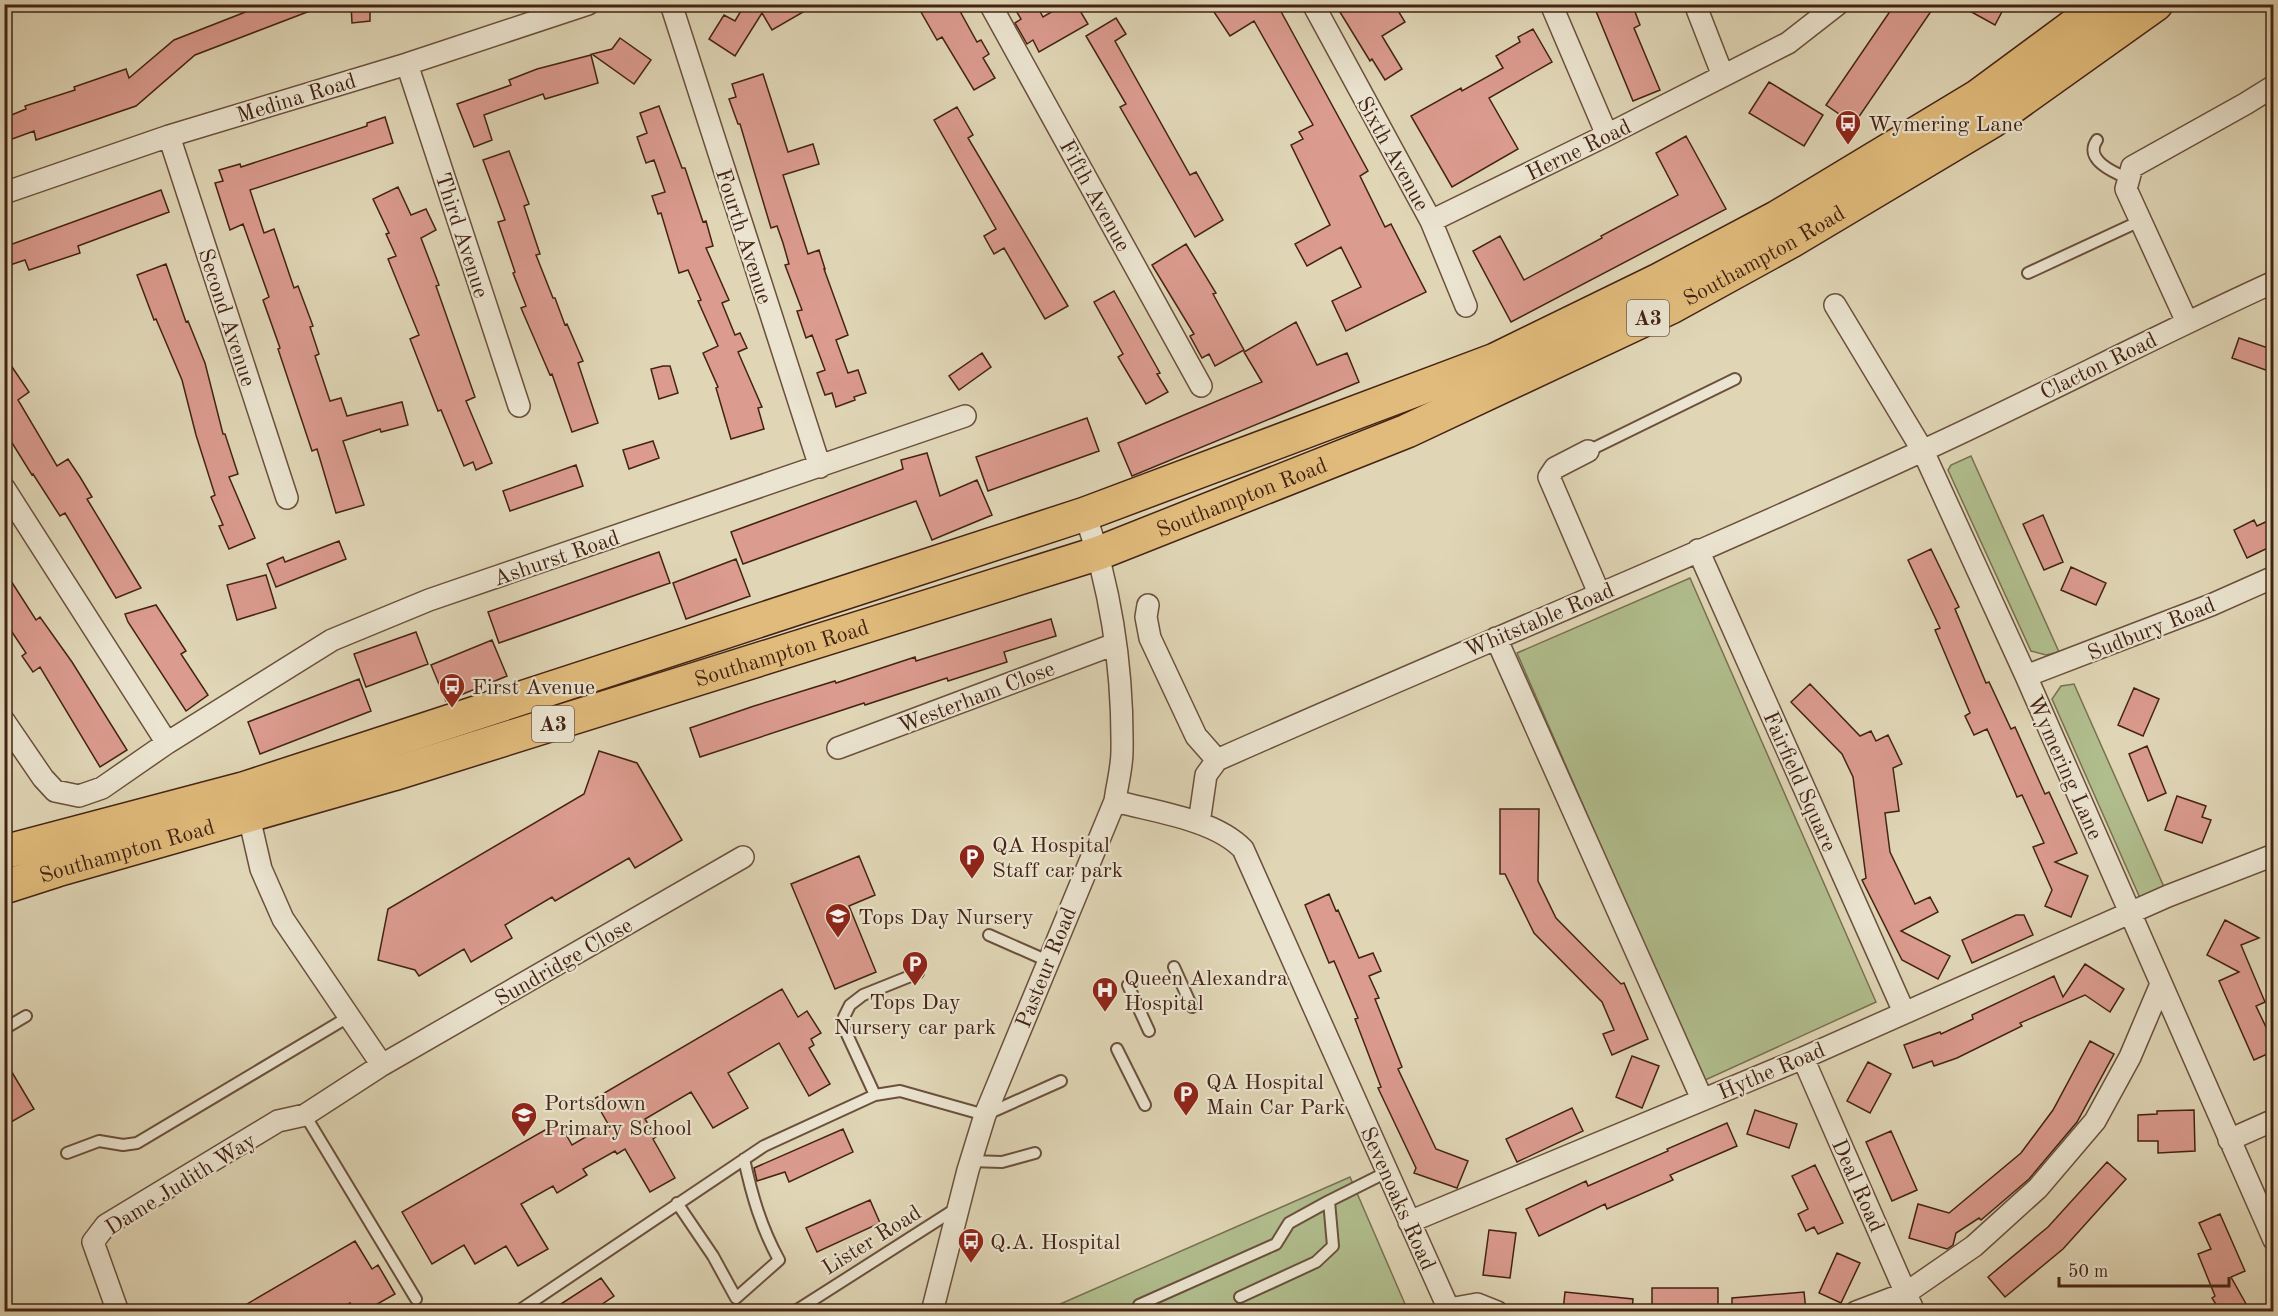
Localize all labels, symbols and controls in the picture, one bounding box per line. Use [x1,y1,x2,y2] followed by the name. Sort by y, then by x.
[234,70,359,128] street label: Medina Road
[1352,93,1433,215] street label: Sixth Avenue
[1833,108,1863,146] bus stop icon: Wymering Lane
[1868,114,2023,136] place label: Wymering Lane
[1523,116,1635,186] street label: Herne Road
[1055,137,1134,255] street label: Fifth Avenue
[711,166,775,307] street label: Fourth Avenue
[431,170,492,301] street label: Third Avenue
[1680,203,1849,311] street label: Southampton Road
[193,246,259,389] street label: Second Avenue
[1627,300,1669,336] road number: A3
[2037,329,2161,404] street label: Clacton Road
[1154,455,1330,542] street label: Southampton Road
[491,527,622,591] street label: Ashurst Road
[1462,580,1618,662] street label: Whitstable Road
[2085,594,2219,665] street label: Sudbury Road
[692,617,872,692] street label: Southampton Road
[895,658,1058,738] street label: Westerham Close
[437,671,467,709] bus stop icon: First Avenue
[472,677,595,699] place label: First Avenue
[2023,692,2106,843] street label: Wymering Lane
[532,706,574,742] road number: A3
[1758,708,1840,855] street label: Fairfield Square
[37,817,217,888] street label: Southampton Road
[992,835,1123,882] place label: QA Hospital Staff car park
[957,842,987,880] parking icon: QA Hospital Staff car park
[823,901,853,939] school or university icon: Tops Day Nursery
[1013,904,1081,1031] street label: Pasteur Road
[858,907,1034,929] place label: Tops Day Nursery
[492,915,636,1011] street label: Sundridge Close
[900,949,930,987] parking icon: Tops Day Nursery car park
[1124,968,1288,1015] place label: Queen Alexandra Hospital
[1090,975,1120,1013] hospital icon: Queen Alexandra Hospital
[834,992,996,1039] place label: Tops Day Nursery car park
[1715,1039,1829,1104] street label: Hythe Road
[1206,1072,1345,1119] place label: QA Hospital Main Car Park
[1171,1079,1201,1117] parking icon: QA Hospital Main Car Park
[544,1093,692,1140] place label: Portsdown Primary School
[509,1100,539,1138] school or university icon: Portsdown Primary School
[1356,1124,1439,1274] street label: Sevenoaks Road
[102,1129,260,1240] street label: Dame Judith Way
[1827,1136,1887,1236] street label: Deal Road
[819,1202,925,1280] street label: Lister Road
[956,1226,986,1264] bus stop icon: Q.A. Hospital
[990,1232,1120,1254] place label: Q.A. Hospital
[2059,1250,2228,1288] scale bar
[2068,1263,2108,1281] text: 50 m

